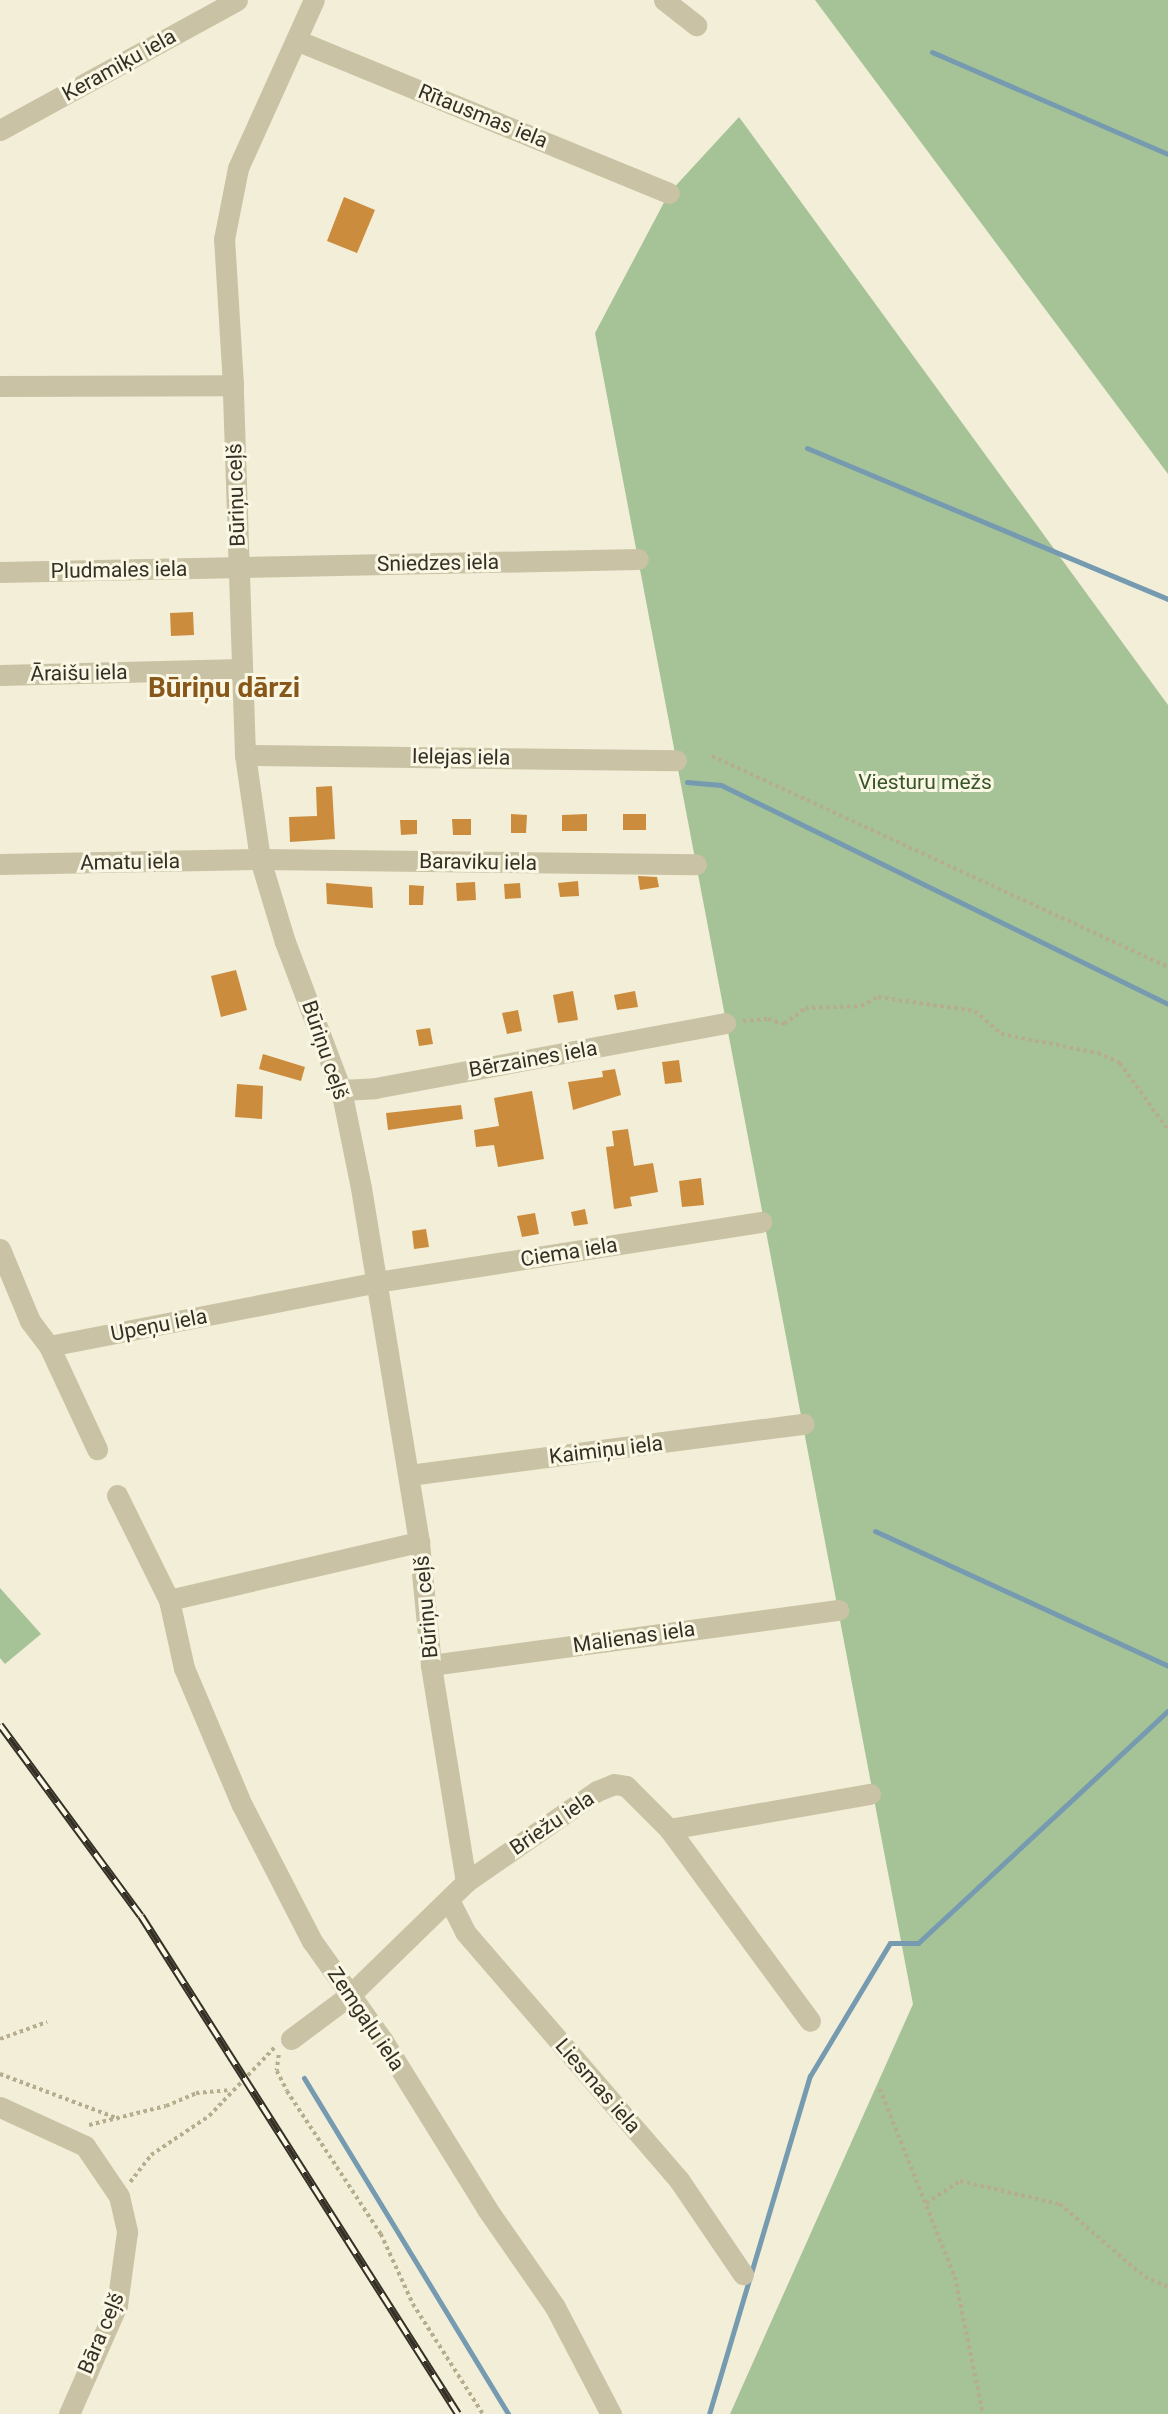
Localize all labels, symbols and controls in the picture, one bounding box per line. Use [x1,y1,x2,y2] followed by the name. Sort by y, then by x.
[58,23,180,107] street label: Keramiķu iela
[415,79,551,153] street label: Rītausmas iela
[222,443,250,547] street label: Būriņu ceļš
[377,549,499,577] street label: Sniedzes iela
[50,556,188,584] street label: Pludmales iela
[30,660,128,686] street label: Āraišu iela
[148,671,300,705] district label: Būriņu dārzi
[412,744,510,770] street label: Ielejas iela
[858,769,992,795] park label: Viesturu mežs
[419,848,537,876] street label: Baraviku iela
[80,849,180,875] street label: Amatu iela
[296,997,354,1103] street label: Būriņu ceļš
[467,1035,599,1083] street label: Bērzaines iela
[519,1232,619,1272] street label: Ciema iela
[109,1303,209,1347] street label: Upeņu iela
[548,1431,664,1469] street label: Kaimiņu iela
[409,1554,443,1660] street label: Būriņu ceļš
[571,1616,697,1658] street label: Malienas iela
[505,1786,599,1860] street label: Briežu iela
[322,1962,410,2076] street label: Zemgaļu iela
[550,2034,646,2138] street label: Liesmas iela
[73,2289,129,2377] street label: Bāra ceļš

